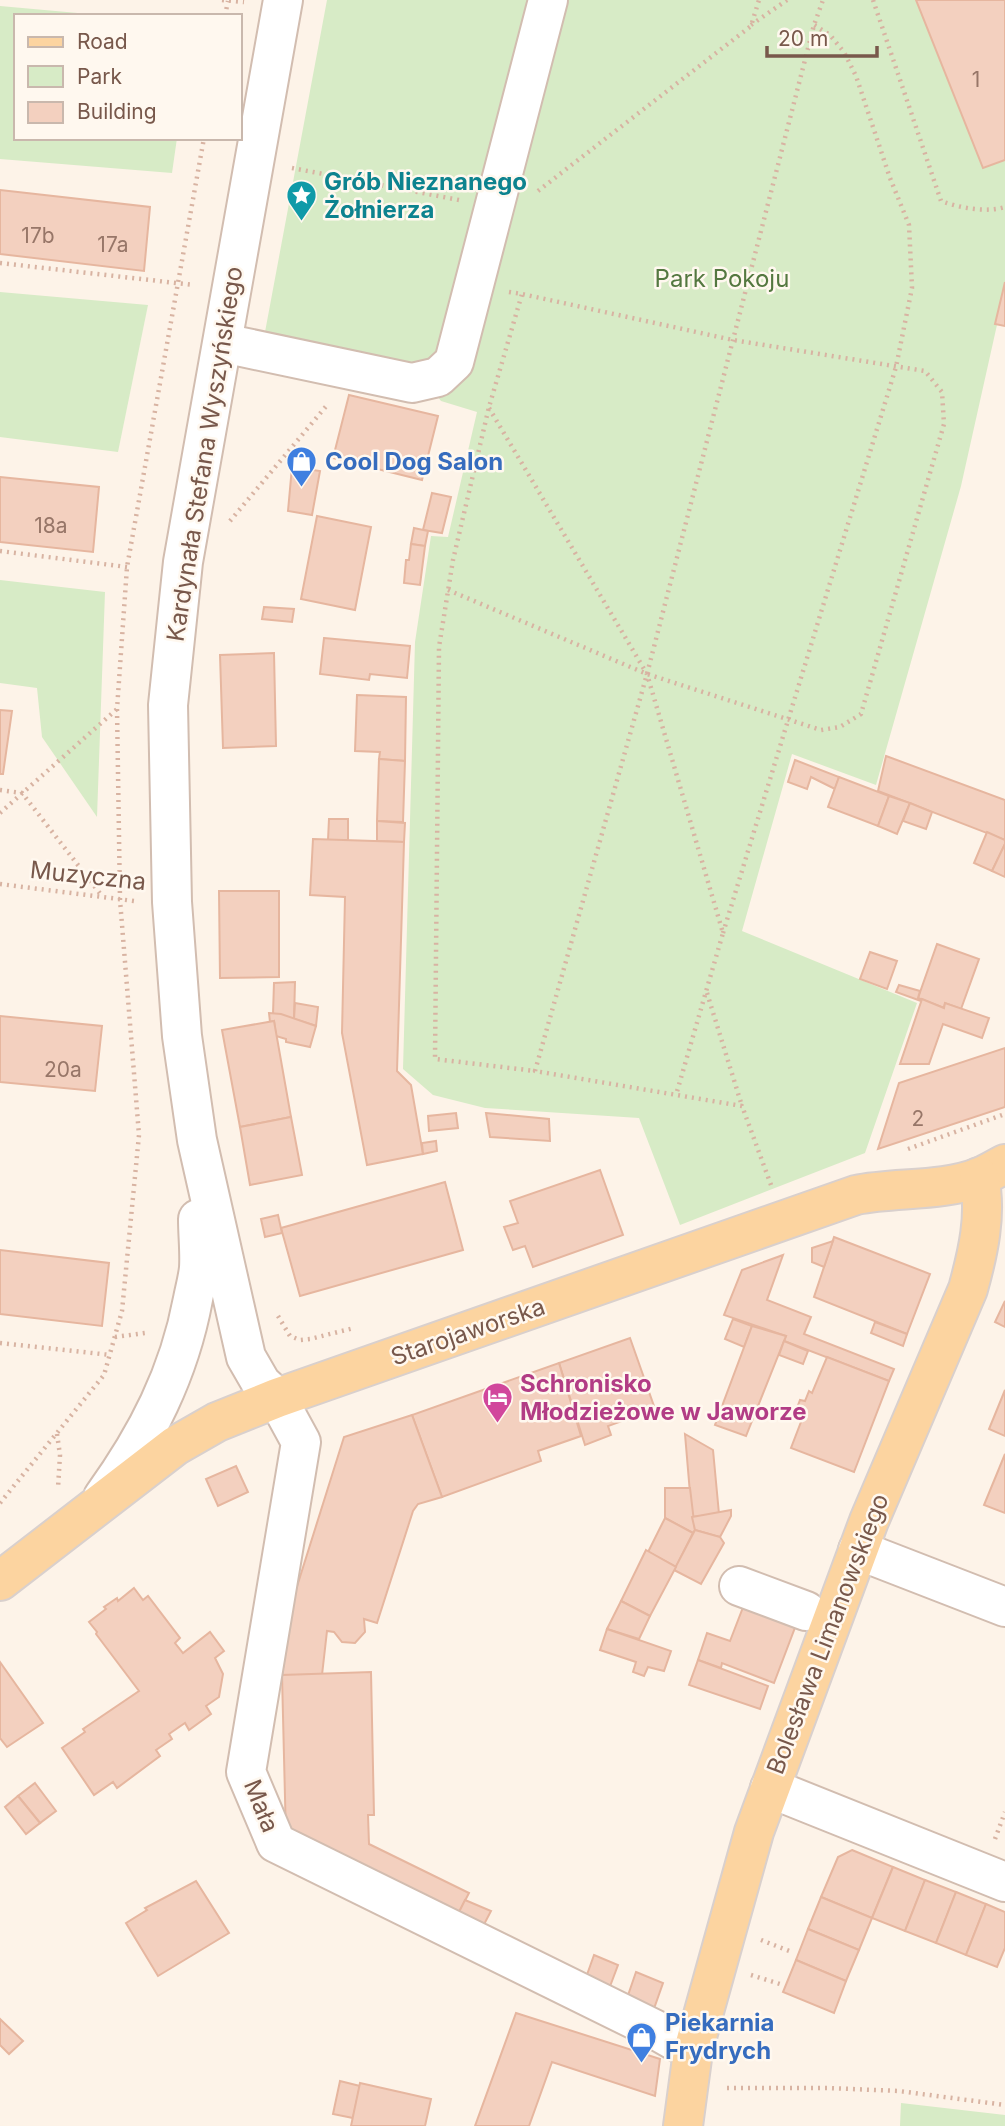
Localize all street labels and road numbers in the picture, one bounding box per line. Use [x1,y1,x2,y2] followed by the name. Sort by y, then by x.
[161,264,248,643] street label: Kardynała Stefana Wyszyńskiego
[29,855,147,896] street label: Muzyczna
[387,1292,549,1371] street label: Starojaworska
[761,1489,894,1778] street label: Bolesława Limanowskiego
[238,1775,285,1836] street label: Mała

